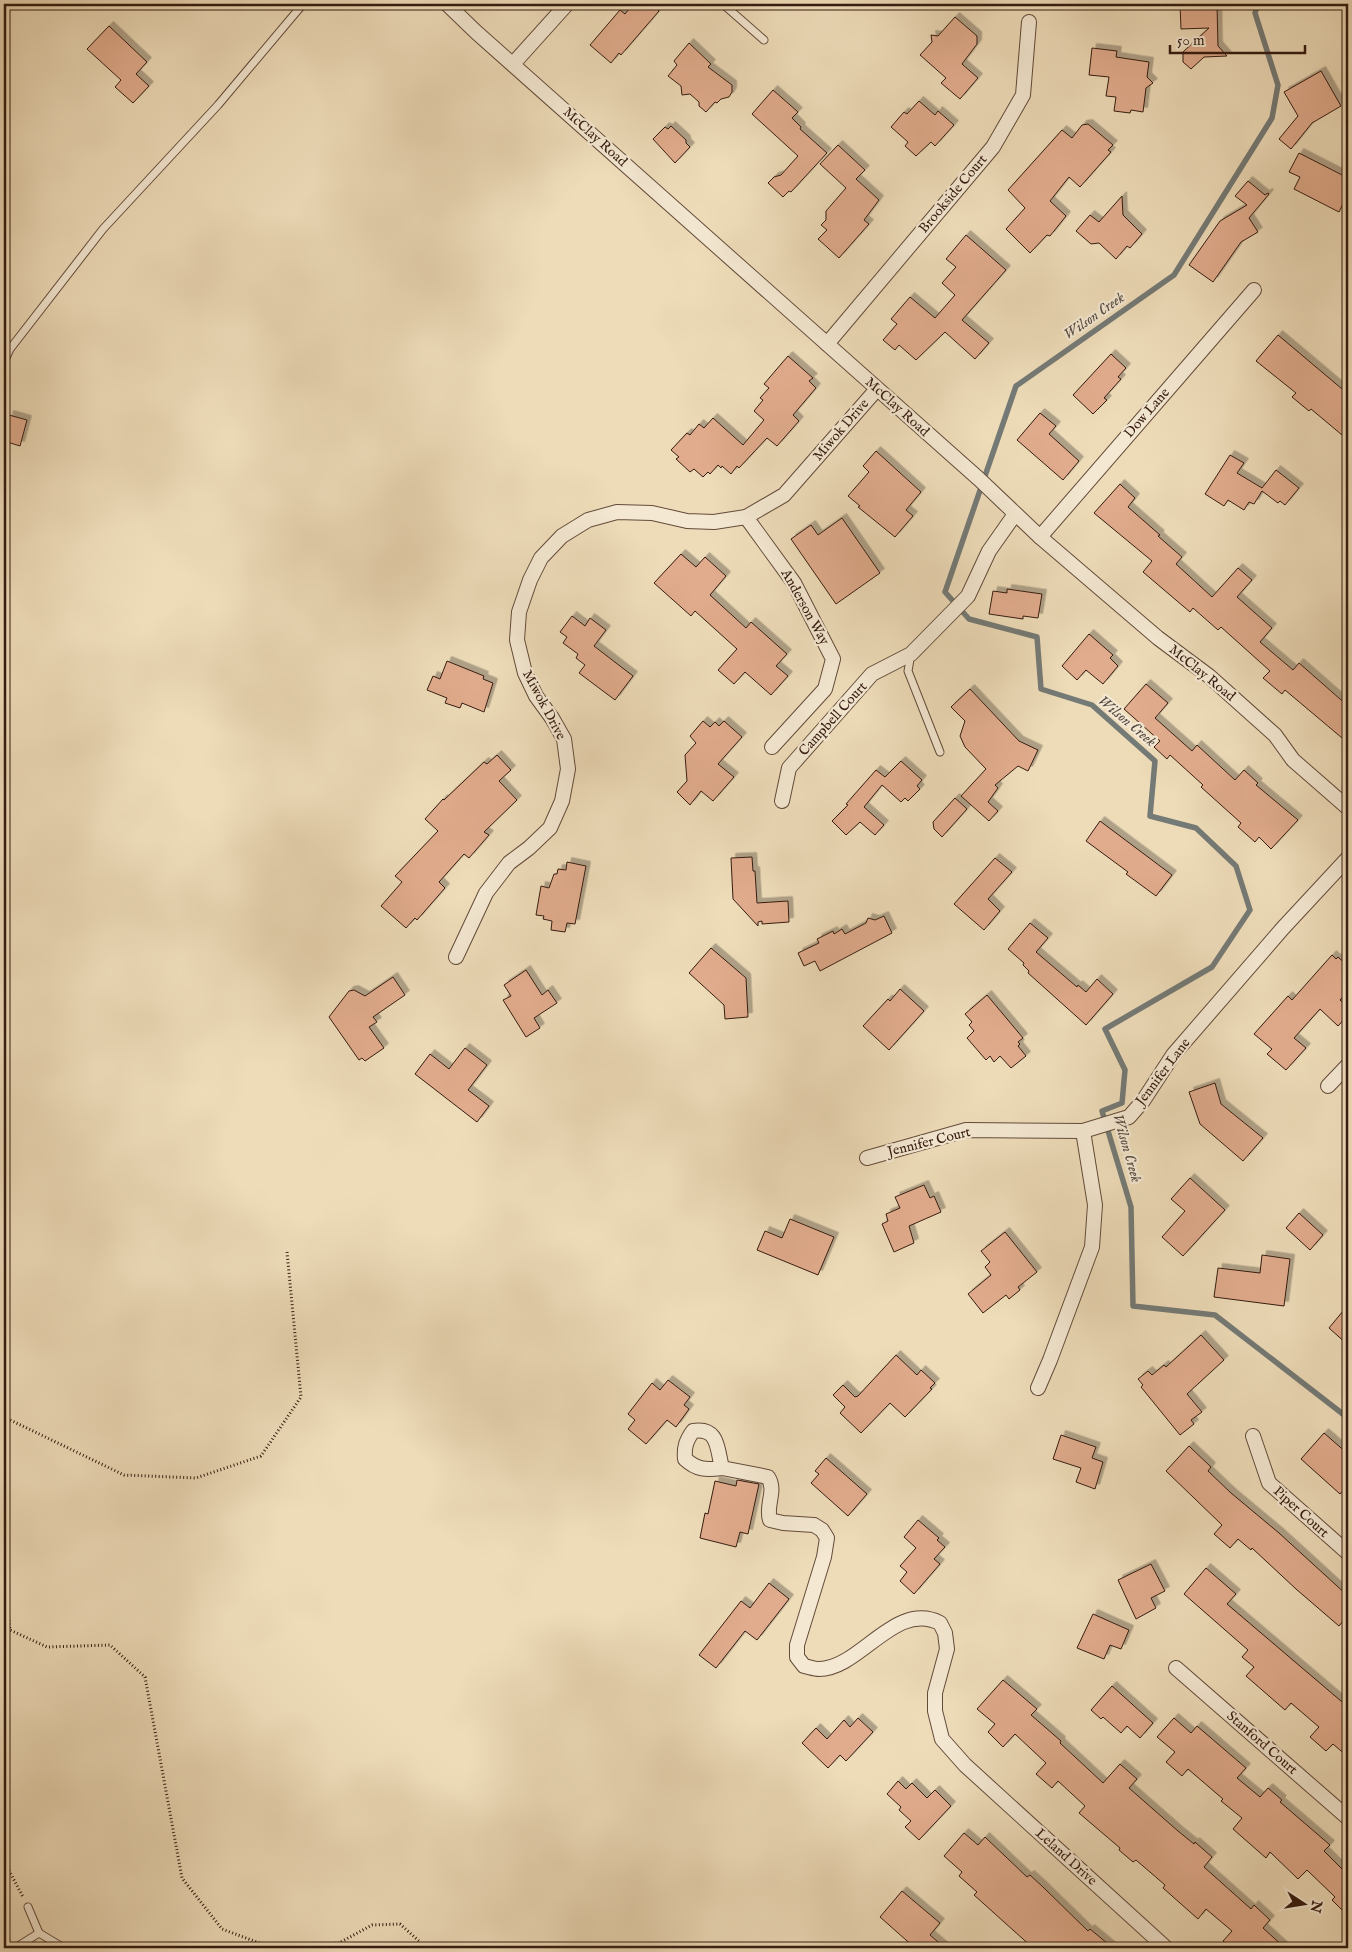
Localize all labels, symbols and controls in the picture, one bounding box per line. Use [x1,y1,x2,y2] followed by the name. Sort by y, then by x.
[1170,22,1304,54] scale bar
[1177,31,1205,50] text: 50 m
[559,103,631,171] street label: McClay Road
[915,151,991,237] street label: Brookside Court
[1060,288,1128,344] water label: Wilson Creek
[861,373,933,441] street label: McClay Road
[1120,384,1174,442] street label: Dow Lane
[809,395,873,465] street label: Miwok Drive
[776,565,833,648] street label: Anderson Way
[1165,641,1239,706] street label: McClay Road
[518,667,570,744] street label: Miwok Drive
[795,678,871,760] street label: Campbell Court
[1094,691,1160,751] water label: Wilson Creek
[1131,1034,1195,1111] street label: Jennifer Lane
[1108,1112,1146,1184] water label: Wilson Creek
[884,1123,973,1161] street label: Jennifer Court
[1269,1482,1333,1542] street label: Piper Court
[1223,1707,1301,1779] street label: Stanford Court
[1031,1825,1101,1890] street label: Leland Drive
[1280,1880,1330,1930] north arrow
[1306,1898,1326,1914] text: N

